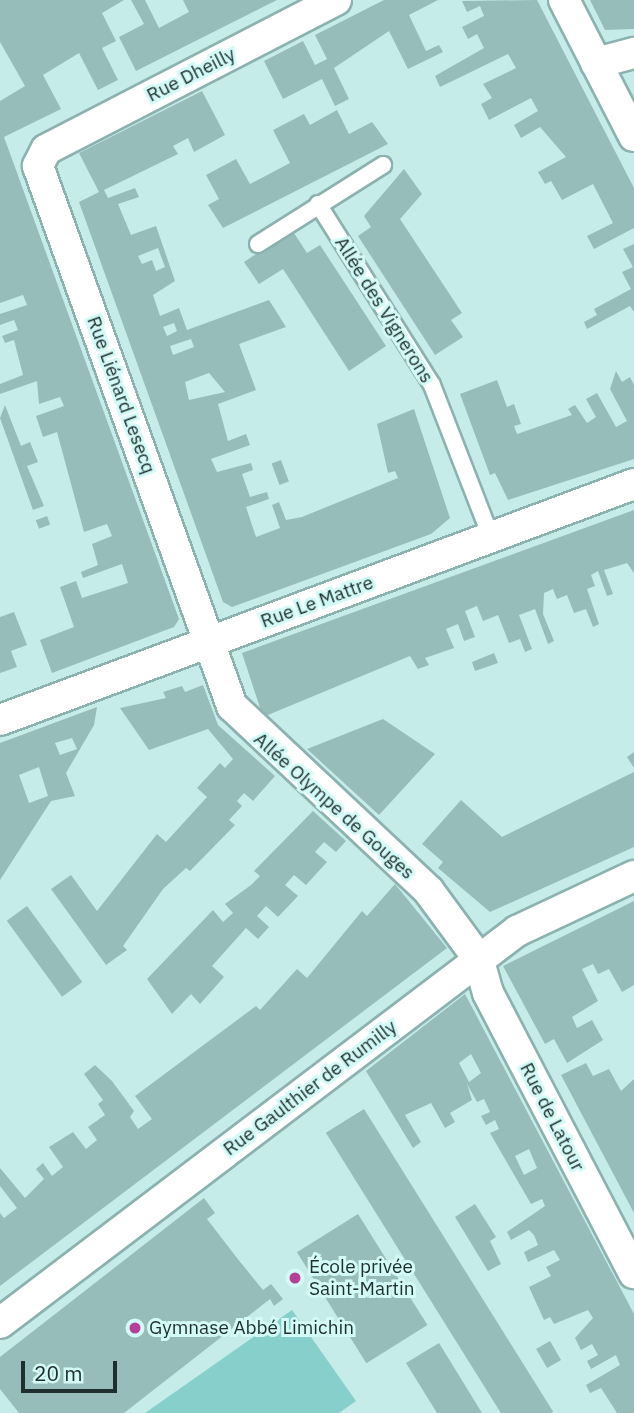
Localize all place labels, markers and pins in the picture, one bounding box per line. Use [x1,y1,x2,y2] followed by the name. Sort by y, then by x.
[309,1256,414,1300] place label: École privée Saint-Martin
[287,1270,303,1286] marker: École privée Saint-Martin
[149,1317,354,1339] place label: Gymnase Abbé Limichin
[127,1320,143,1336] marker: Gymnase Abbé Limichin

